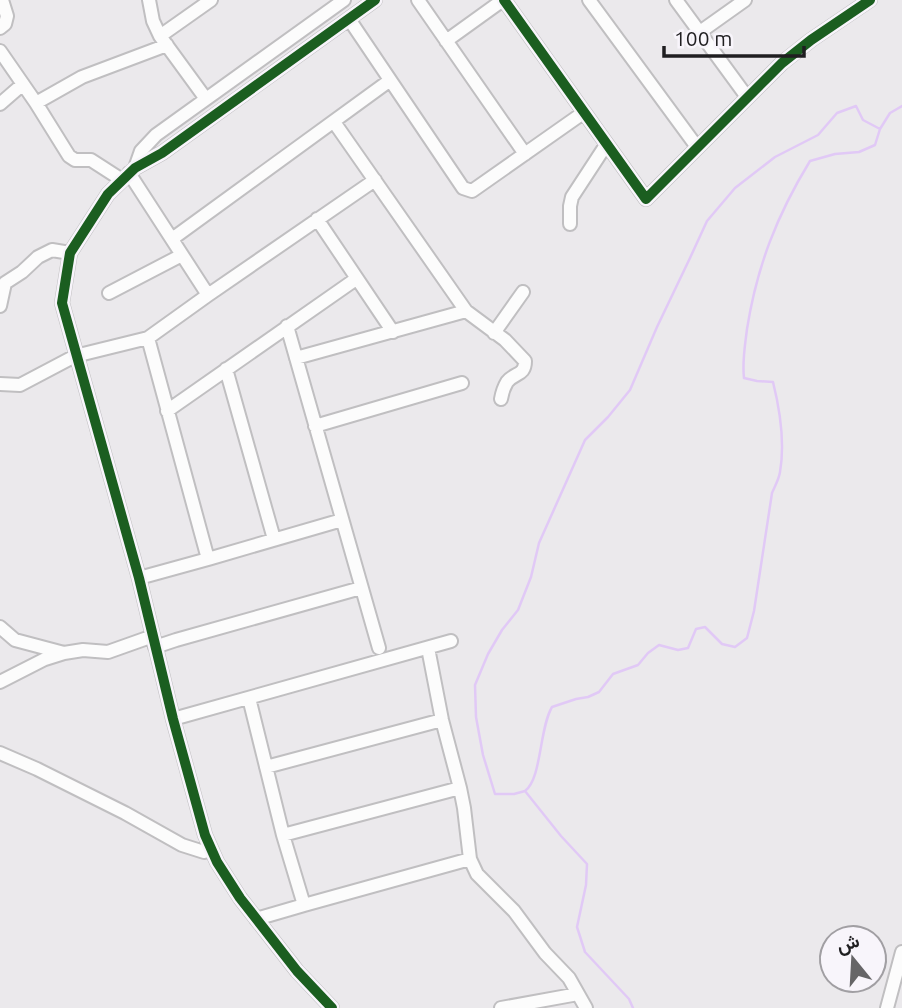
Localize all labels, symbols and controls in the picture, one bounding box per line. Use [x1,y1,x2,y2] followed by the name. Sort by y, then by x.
[664,14,804,58] scale bar
[674,26,732,50] text: 100 m
[818,924,888,994] north arrow
[833,929,862,958] text: ش

